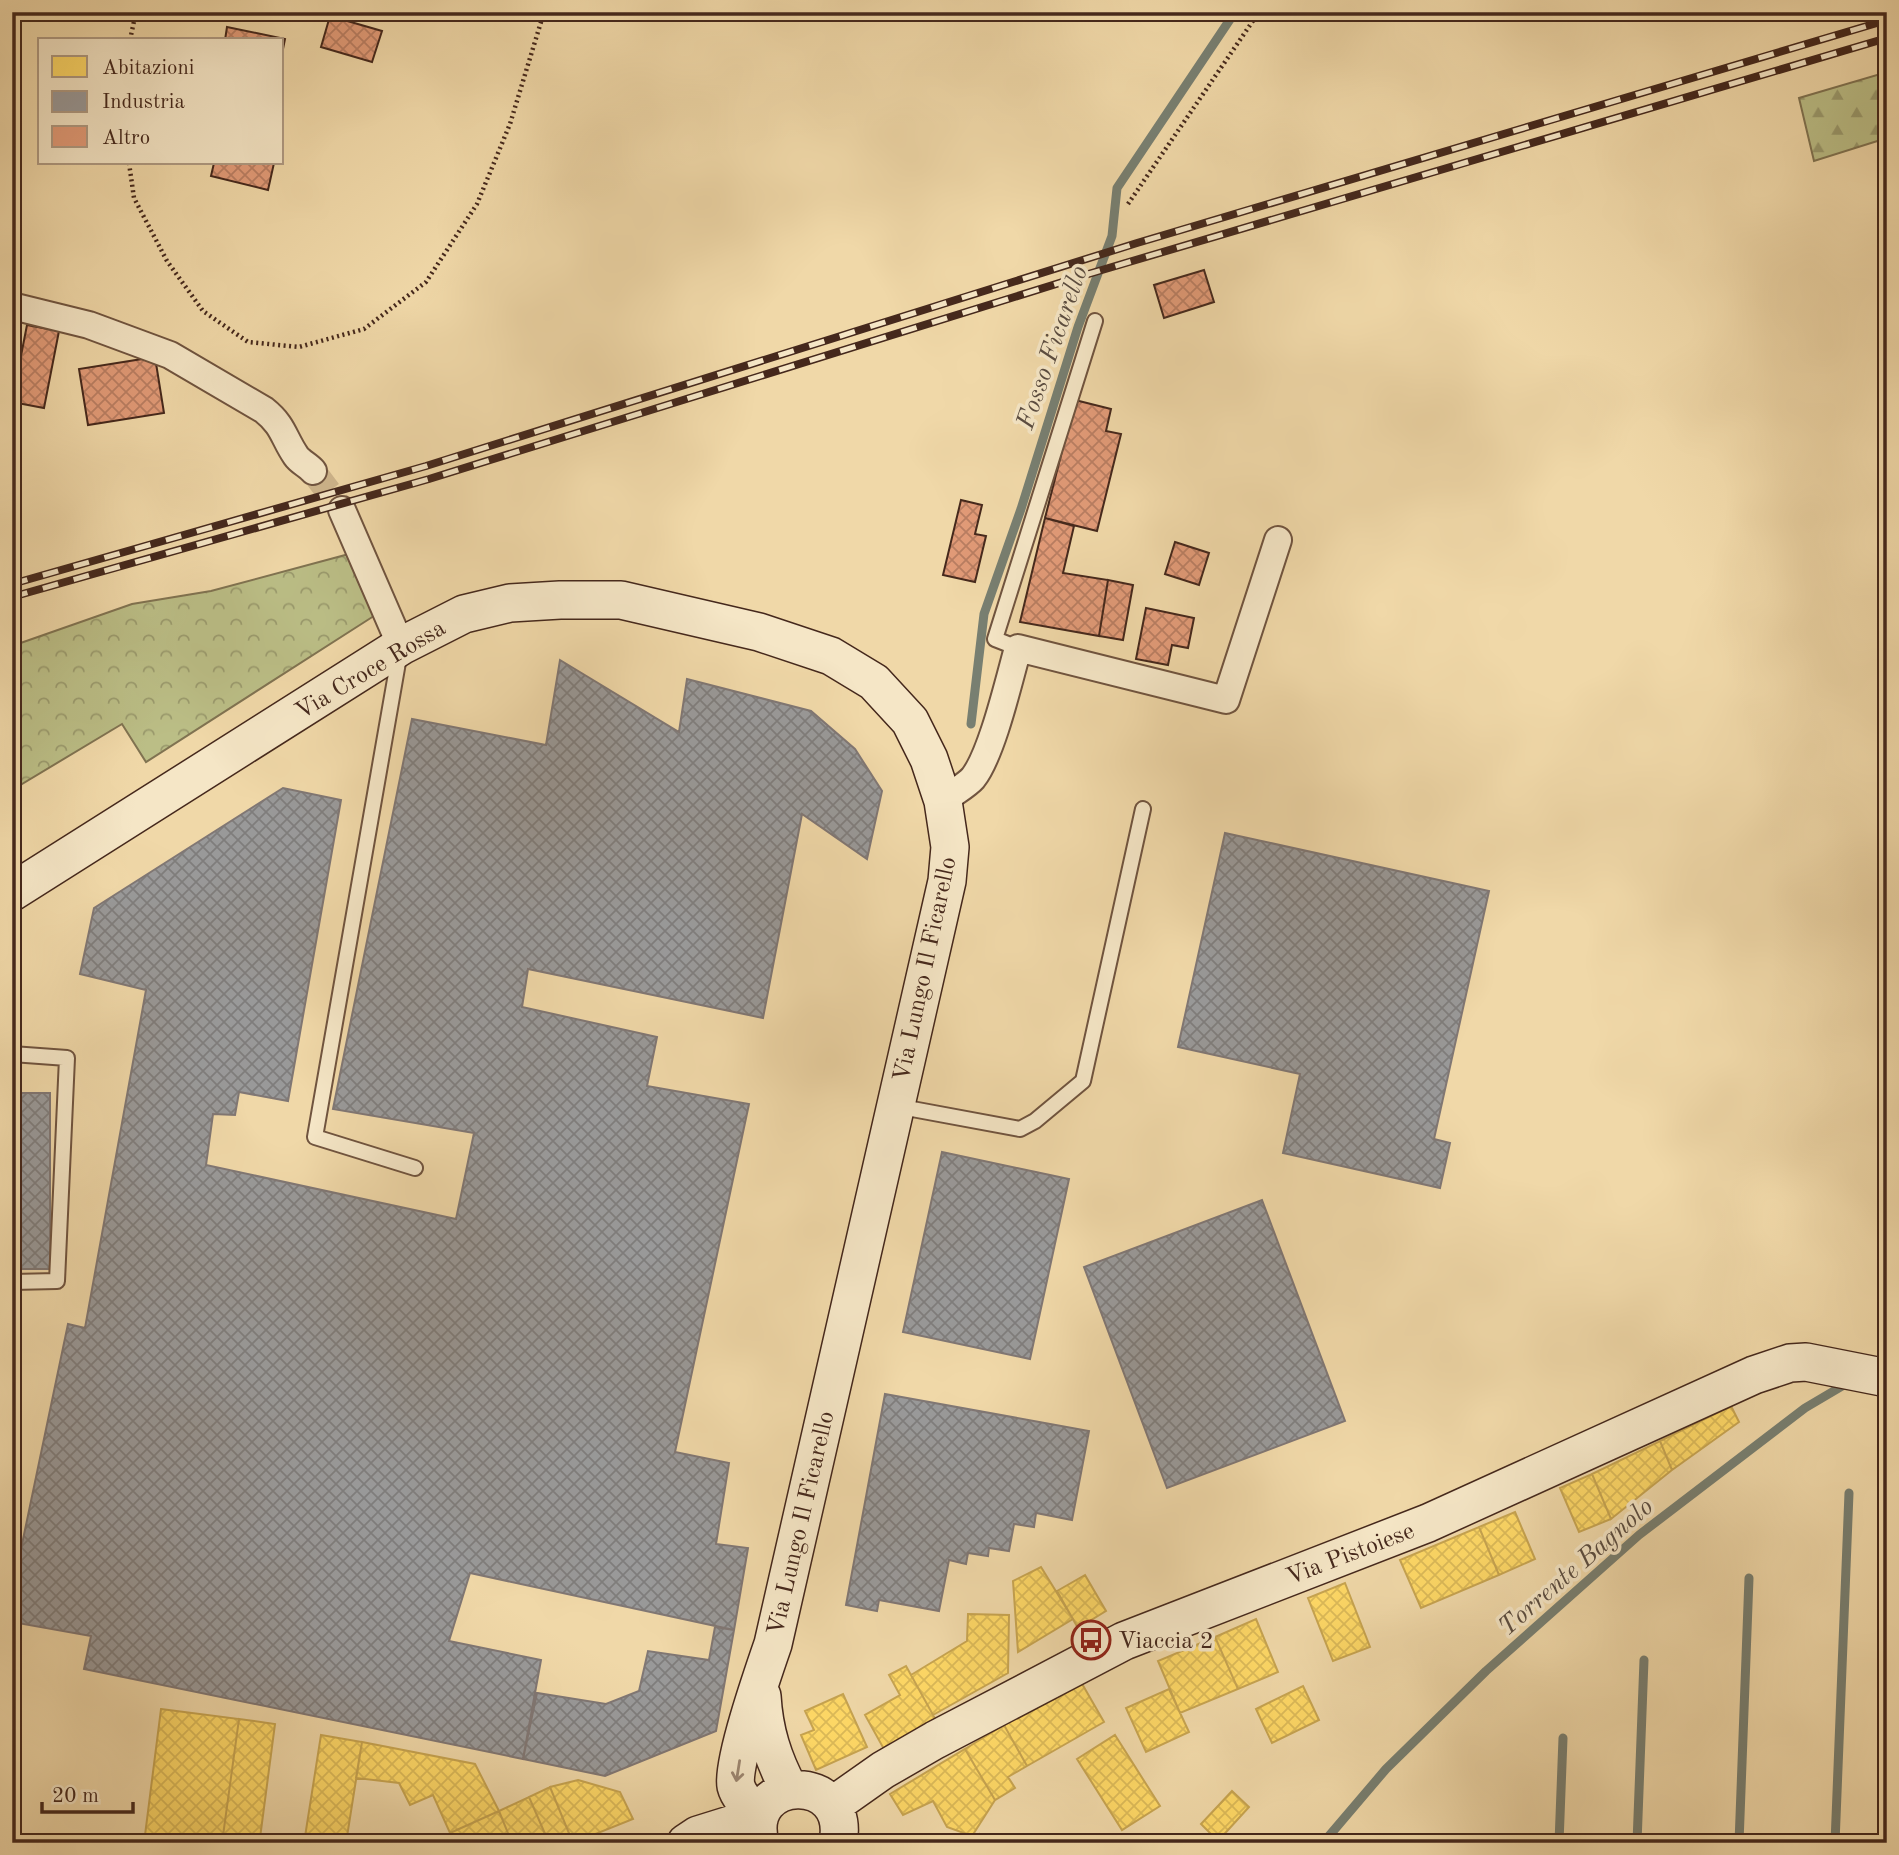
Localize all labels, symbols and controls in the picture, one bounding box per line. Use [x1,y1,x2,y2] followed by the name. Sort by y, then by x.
[38,38,284,164] legend
[102,58,195,79] text: Abitazioni
[102,92,185,113] text: Industria
[102,128,150,149] text: Altro
[1012,263,1093,434] water label: Fosso Ficarello
[292,616,450,725] street label: Via Croce Rossa
[890,855,962,1084] street label: Via Lungo Il Ficarello
[764,1409,839,1638] street label: Via Lungo Il Ficarello
[1494,1494,1658,1641] water label: Torrente Bagnolo
[1283,1519,1418,1590] street label: Via Pistoiese
[1070,1619,1112,1661] bus stop icon: Viaccia 2
[1118,1630,1214,1654] place label: Viaccia 2
[731,1759,744,1782] one-way arrow
[42,1771,133,1815] scale bar
[52,1786,99,1807] text: 20 m

